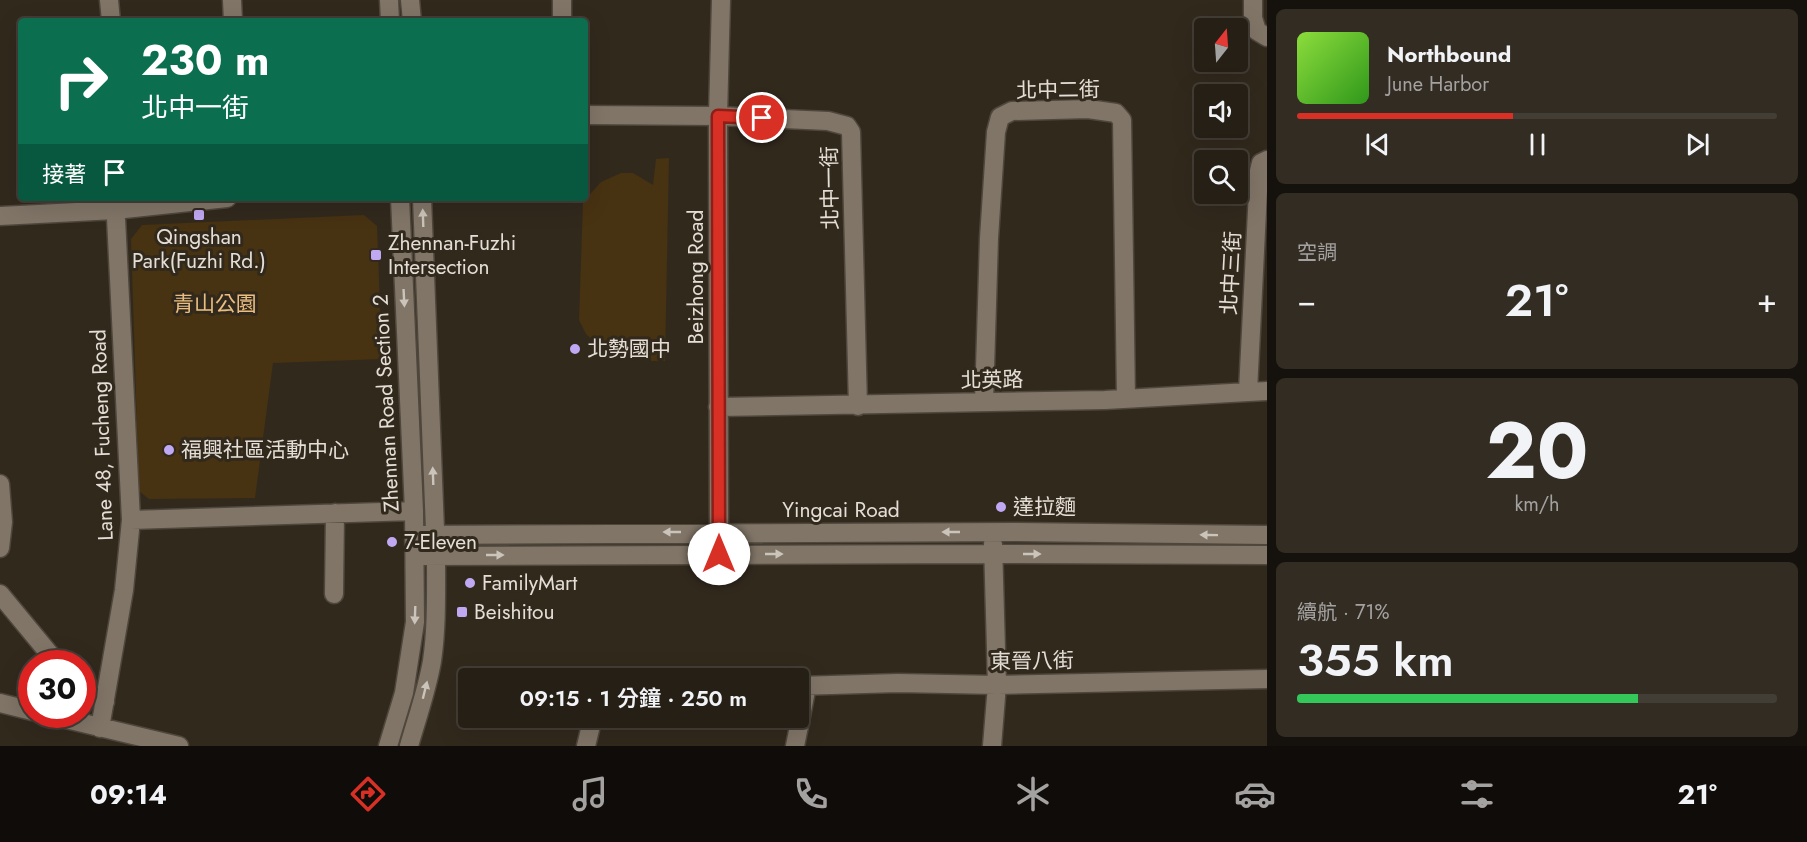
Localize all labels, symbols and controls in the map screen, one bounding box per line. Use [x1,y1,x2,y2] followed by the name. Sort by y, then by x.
[1194,18,1248,72] north arrow
[1194,18,1248,204] map controls
[141,30,269,91] text: 230 m
[1387,38,1511,70] text: Northbound
[42,42,120,120] icon: right
[1387,70,1489,99] text: June Harbor
[1016,74,1100,106] street label: 北中二街
[1194,84,1248,138] button: sound
[141,88,249,127] text: 北中一街
[736,92,787,143] pin
[745,101,778,134] icon: arrive
[1361,128,1394,161] icon: previous
[1521,128,1554,161] icon: pause
[1681,128,1714,161] icon: next
[814,146,846,230] street label: 北中一街
[1194,150,1248,204] button: search
[98,156,131,189] icon: arrive
[42,158,86,190] text: 接著
[192,208,206,222] marker: Qingshan Park(Fuzhi Rd.)
[418,209,428,228] one-way arrow
[681,210,711,344] street label: Beizhong Road
[132,222,266,276] place label: Qingshan Park(Fuzhi Rd.)
[388,228,516,282] place label: Zhennan-Fuzhi Intersection
[1214,230,1248,316] street label: 北中三街
[1297,238,1337,267] text: 空調
[369,248,383,262] marker: Zhennan-Fuzhi Intersection
[1505,268,1568,333] text: 21°
[1297,277,1316,324] text: −
[1757,277,1777,324] text: +
[173,289,257,319] park label: 青山公園
[400,289,409,308] one-way arrow
[365,293,407,513] street label: Zhennan Road Section 2
[83,329,121,541] street label: Lane 48, Fucheng Road
[587,334,671,364] place label: 北勢國中
[568,342,582,356] marker: 北勢國中
[960,364,1024,396] street label: 北英路
[1486,395,1588,507] text: 20
[181,435,349,465] place label: 福興社區活動中心
[162,443,176,457] marker: 福興社區活動中心
[428,466,437,485] one-way arrow
[1514,490,1560,519] text: km/h
[1013,492,1076,522] place label: 達拉麵
[782,495,900,525] street label: Yingcai Road
[994,500,1008,514] marker: 達拉麵
[687,522,751,586] position arrow
[404,527,477,557] place label: 7-Eleven
[662,527,681,537] one-way arrow
[941,527,960,537] one-way arrow
[1199,530,1218,539] one-way arrow
[385,535,399,549] marker: 7-Eleven
[764,549,783,559] one-way arrow
[1022,549,1041,559] one-way arrow
[485,550,504,560] one-way arrow
[482,568,577,598] place label: FamilyMart
[463,576,477,590] marker: FamilyMart
[474,597,554,627] place label: Beishitou
[1297,598,1390,627] text: 續航 · 71%
[411,605,420,624] one-way arrow
[455,605,469,619] marker: Beishitou
[1297,628,1454,693] text: 355 km
[990,645,1074,677] street label: 東晉八街
[18,650,96,728] speed limit sign: 30
[421,681,431,699] one-way arrow
[520,682,747,714] text: 09:15 · 1 分鐘 · 250 m
[347,773,389,815] icon: directions
[569,773,611,815] icon: music
[790,773,832,815] icon: phone
[1012,773,1054,815] icon: climate
[1234,773,1276,815] icon: car
[1456,773,1498,815] icon: filters
[90,775,167,814] text: 09:14
[1678,775,1717,814] text: 21°

